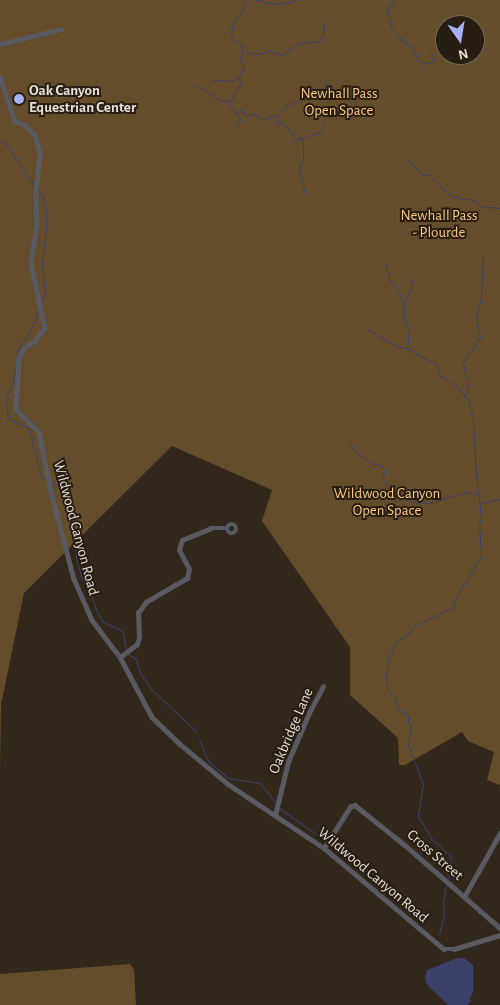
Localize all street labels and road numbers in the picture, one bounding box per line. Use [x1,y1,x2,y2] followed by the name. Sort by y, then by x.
[49,459,103,597] street label: Wildwood Canyon Road
[265,685,317,777] street label: Oakbridge Lane
[314,823,432,927] street label: Wildwood Canyon Road
[403,826,467,884] street label: Cross Street

